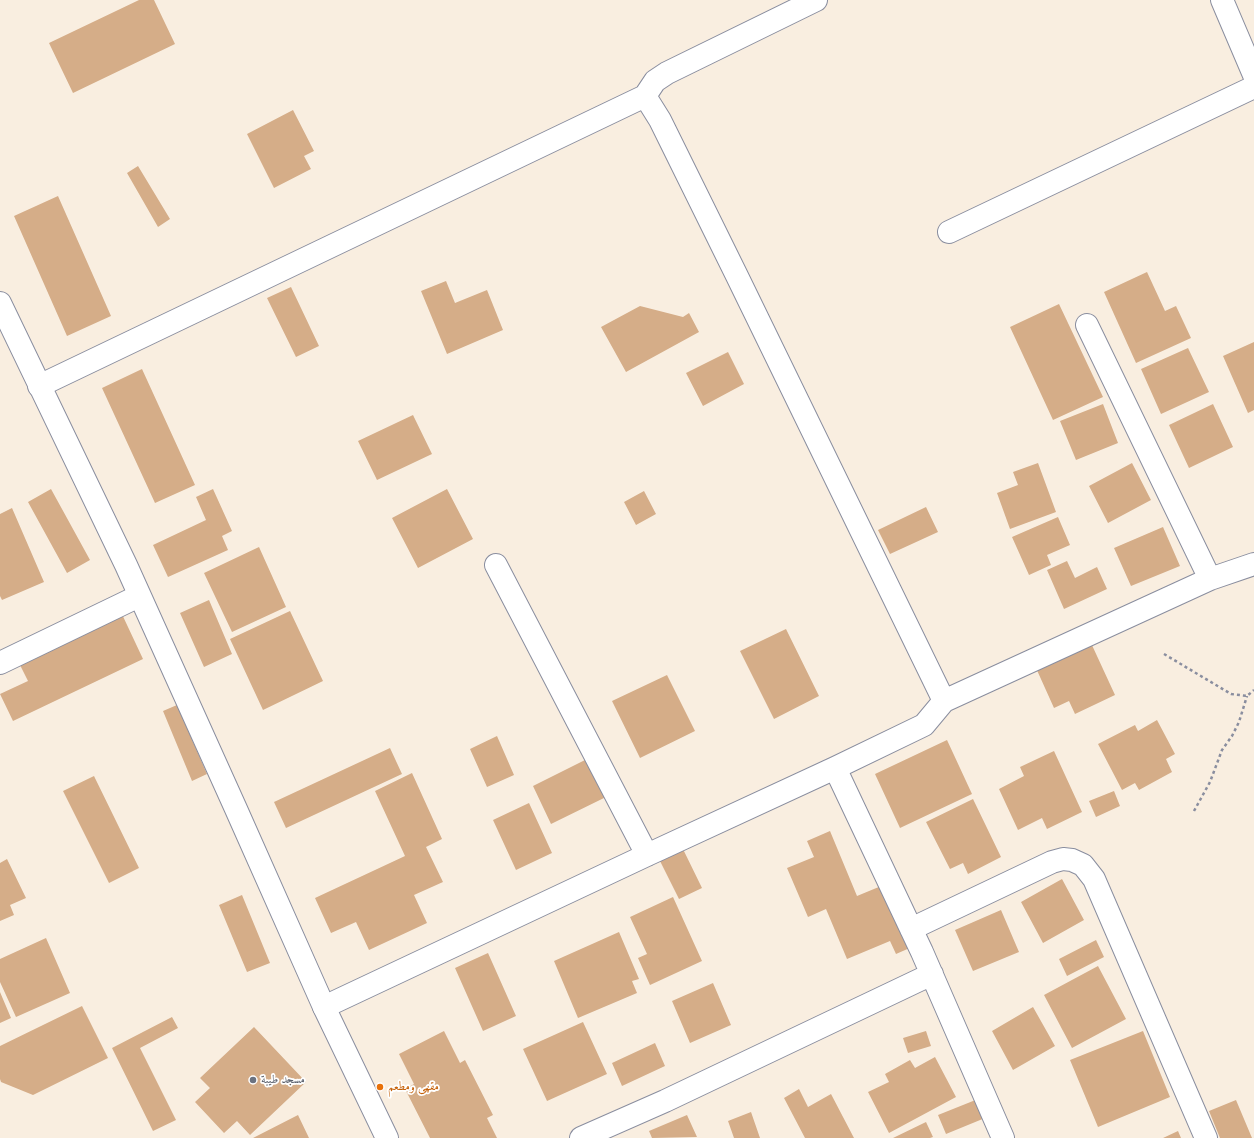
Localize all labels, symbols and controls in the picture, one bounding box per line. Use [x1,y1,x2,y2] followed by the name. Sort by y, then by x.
[261,1073,305,1087] place label: مسجد طيبة
[248,1075,258,1085] marker: مسجد طيبة
[388,1080,439,1094] place label: مقهى ومطعم
[375,1082,385,1092] marker: مقهى ومطعم

